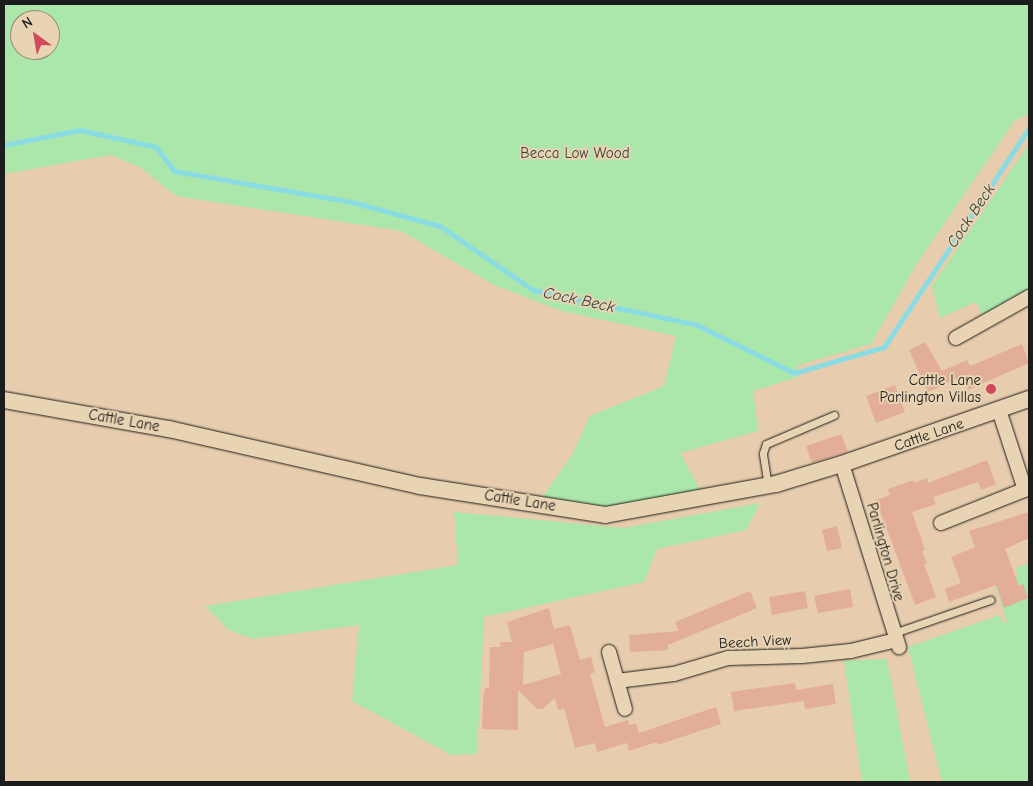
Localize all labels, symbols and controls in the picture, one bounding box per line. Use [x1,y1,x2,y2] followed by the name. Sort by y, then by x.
[10,10,60,60] north arrow
[19,13,36,32] text: N
[520,145,630,163] park label: Becca Low Wood
[943,181,999,251] water label: Cock Beck
[541,283,617,317] water label: Cock Beck
[880,371,981,406] place label: Cattle Lane Parlington Villas
[985,383,997,395] marker: Cattle Lane Parlington Villas
[87,406,161,436] street label: Cattle Lane
[892,415,966,455] street label: Cattle Lane
[483,486,557,516] street label: Cattle Lane
[862,501,908,603] street label: Parlington Drive
[718,631,792,653] street label: Beech View

